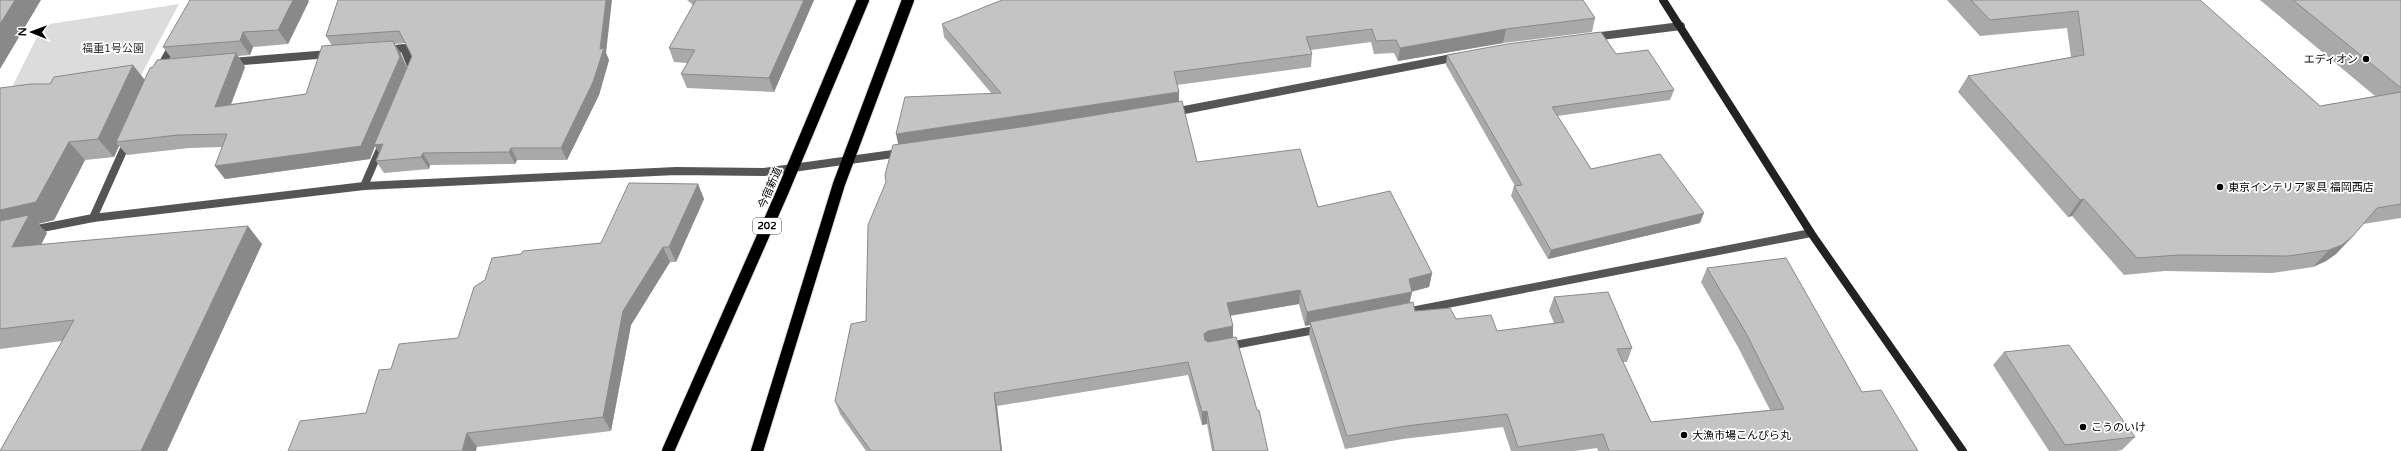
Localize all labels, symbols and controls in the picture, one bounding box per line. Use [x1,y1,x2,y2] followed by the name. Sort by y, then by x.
[12,12,52,52] north arrow
[16,27,29,36] text: N
[82,42,144,55] park label: 福重1号公園
[2304,53,2358,66] place label: エディオン
[2361,54,2371,64] marker: エディオン
[755,165,785,211] street label: 今宿新道
[2228,181,2374,194] place label: 東京インテリア家具 福岡西店
[2215,182,2225,192] marker: 東京インテリア家具 福岡西店
[753,218,781,234] road number: 202
[2091,421,2146,434] place label: こうのいけ
[2078,422,2088,432] marker: こうのいけ
[1692,429,1791,442] place label: 大漁市場こんぴら丸
[1679,430,1689,440] marker: 大漁市場こんぴら丸

